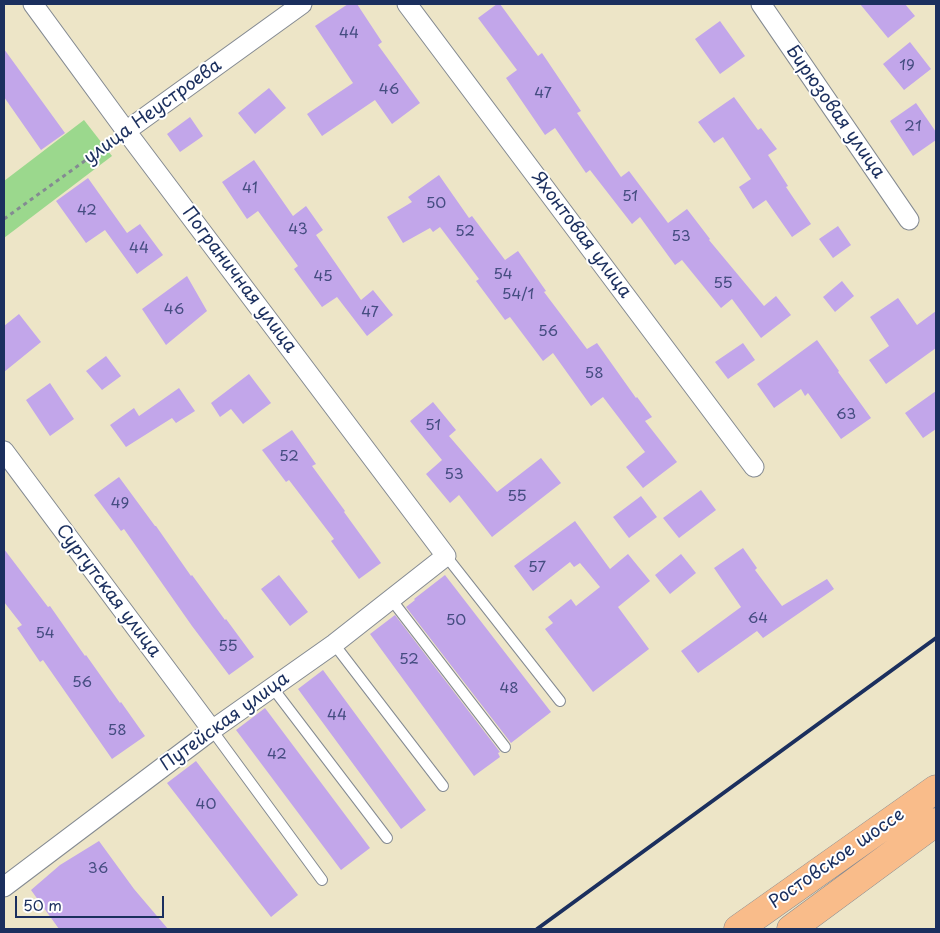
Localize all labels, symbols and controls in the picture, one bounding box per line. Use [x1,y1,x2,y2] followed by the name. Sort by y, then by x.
[339,25,359,43] house number: 44
[781,41,889,183] street label: Бирюзовая улица
[80,55,226,169] street label: улица Неустроева
[899,57,915,75] house number: 19
[379,81,399,99] house number: 46
[534,85,552,103] house number: 47
[904,118,922,136] house number: 21
[526,168,636,302] street label: Яхонтовая улица
[242,180,258,198] house number: 41
[622,188,638,206] house number: 51
[426,195,446,213] house number: 50
[77,202,97,220] house number: 42
[177,203,301,357] street label: Пограничная улица
[288,221,308,239] house number: 43
[455,223,475,241] house number: 52
[671,228,691,246] house number: 53
[129,240,149,258] house number: 44
[493,266,513,284] house number: 54
[313,268,333,286] house number: 45
[713,275,733,293] house number: 55
[502,286,534,304] house number: 54/1
[164,301,184,319] house number: 46
[361,304,379,322] house number: 47
[538,323,558,341] house number: 56
[584,365,604,383] house number: 58
[836,406,856,424] house number: 63
[425,417,441,435] house number: 51
[279,448,299,466] house number: 52
[444,466,464,484] house number: 53
[507,488,527,506] house number: 55
[111,495,129,513] house number: 49
[51,520,165,662] street label: Сургутская улица
[528,559,546,577] house number: 57
[748,610,768,628] house number: 64
[446,612,466,630] house number: 50
[35,625,55,643] house number: 54
[218,638,238,656] house number: 55
[399,651,419,669] house number: 52
[157,668,293,776] street label: Путейская улица
[72,674,92,692] house number: 56
[499,680,519,698] house number: 48
[327,707,347,725] house number: 44
[107,722,127,740] house number: 58
[267,746,287,764] house number: 42
[196,796,216,814] house number: 40
[765,804,909,914] street label: Ростовское шоссе
[88,860,108,878] house number: 36
[18,886,166,918] scale bar
[23,893,62,916] text: 50 m

